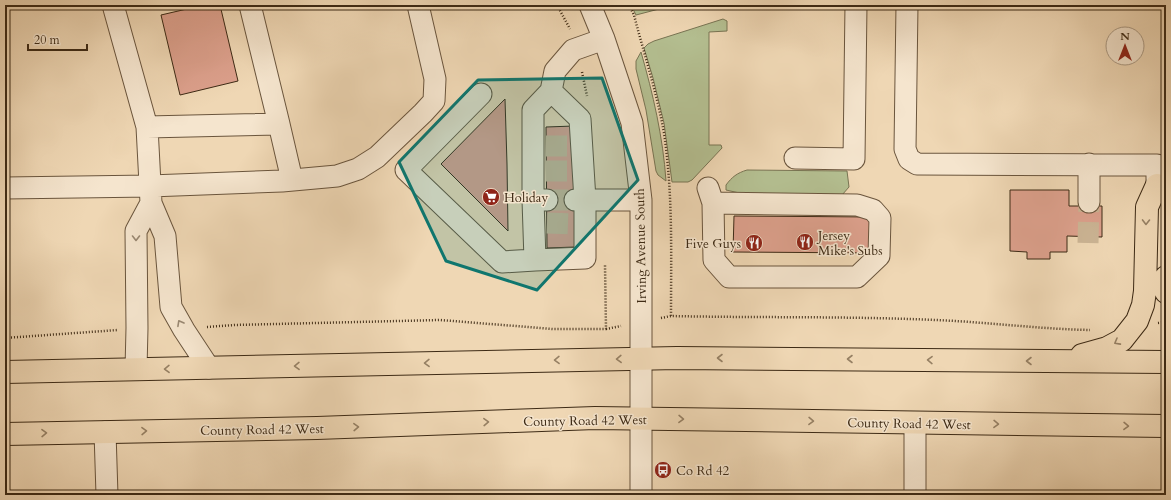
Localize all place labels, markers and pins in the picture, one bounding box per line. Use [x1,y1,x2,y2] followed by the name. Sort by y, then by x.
[481,187,501,207] supermarket icon: Holiday
[504,189,548,207] place label: Holiday
[816,227,883,260] place label: Jersey Mike's Subs
[795,232,815,252] restaurant icon: Jersey Mike's Subs
[744,233,764,253] restaurant icon: Five Guys
[685,235,741,253] place label: Five Guys
[653,460,673,480] bus stop icon: Co Rd 42
[676,462,730,480] place label: Co Rd 42

